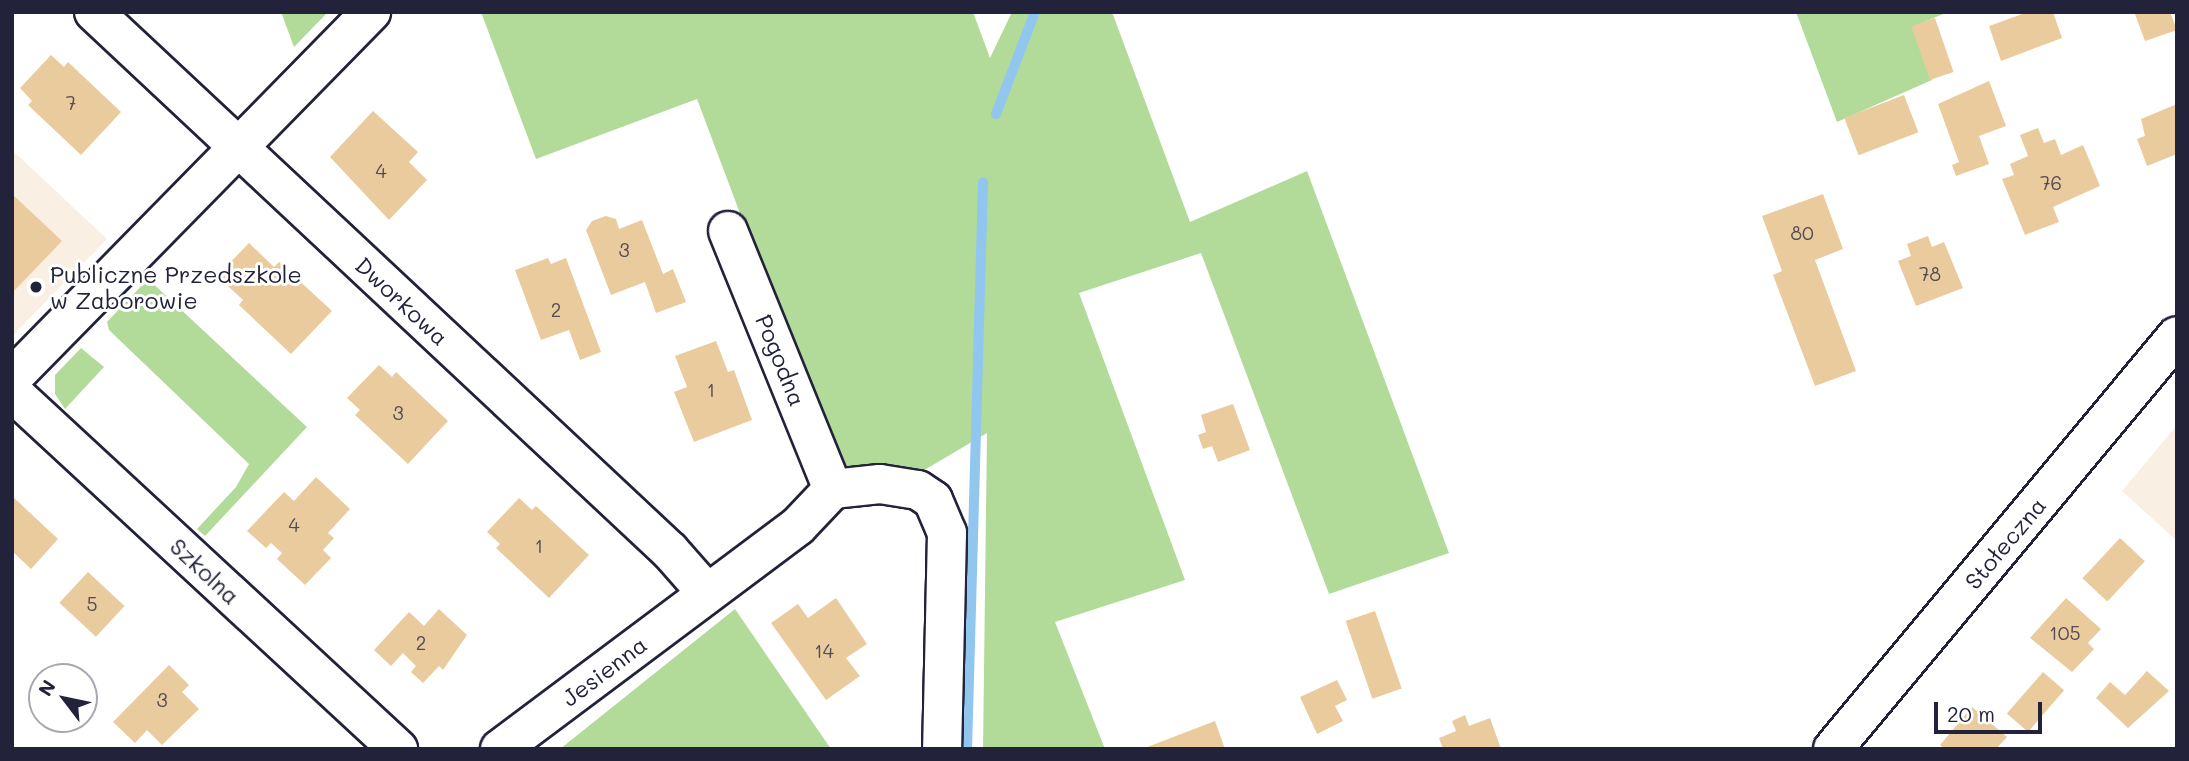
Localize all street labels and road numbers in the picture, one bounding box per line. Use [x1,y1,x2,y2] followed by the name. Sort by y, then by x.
[350,251,454,351] street label: Dworkowa
[750,310,812,410] street label: Pogodna
[1959,491,2051,595] street label: Stołeczna
[165,532,245,610] street label: Szkolna
[556,630,652,712] street label: Jesienna

